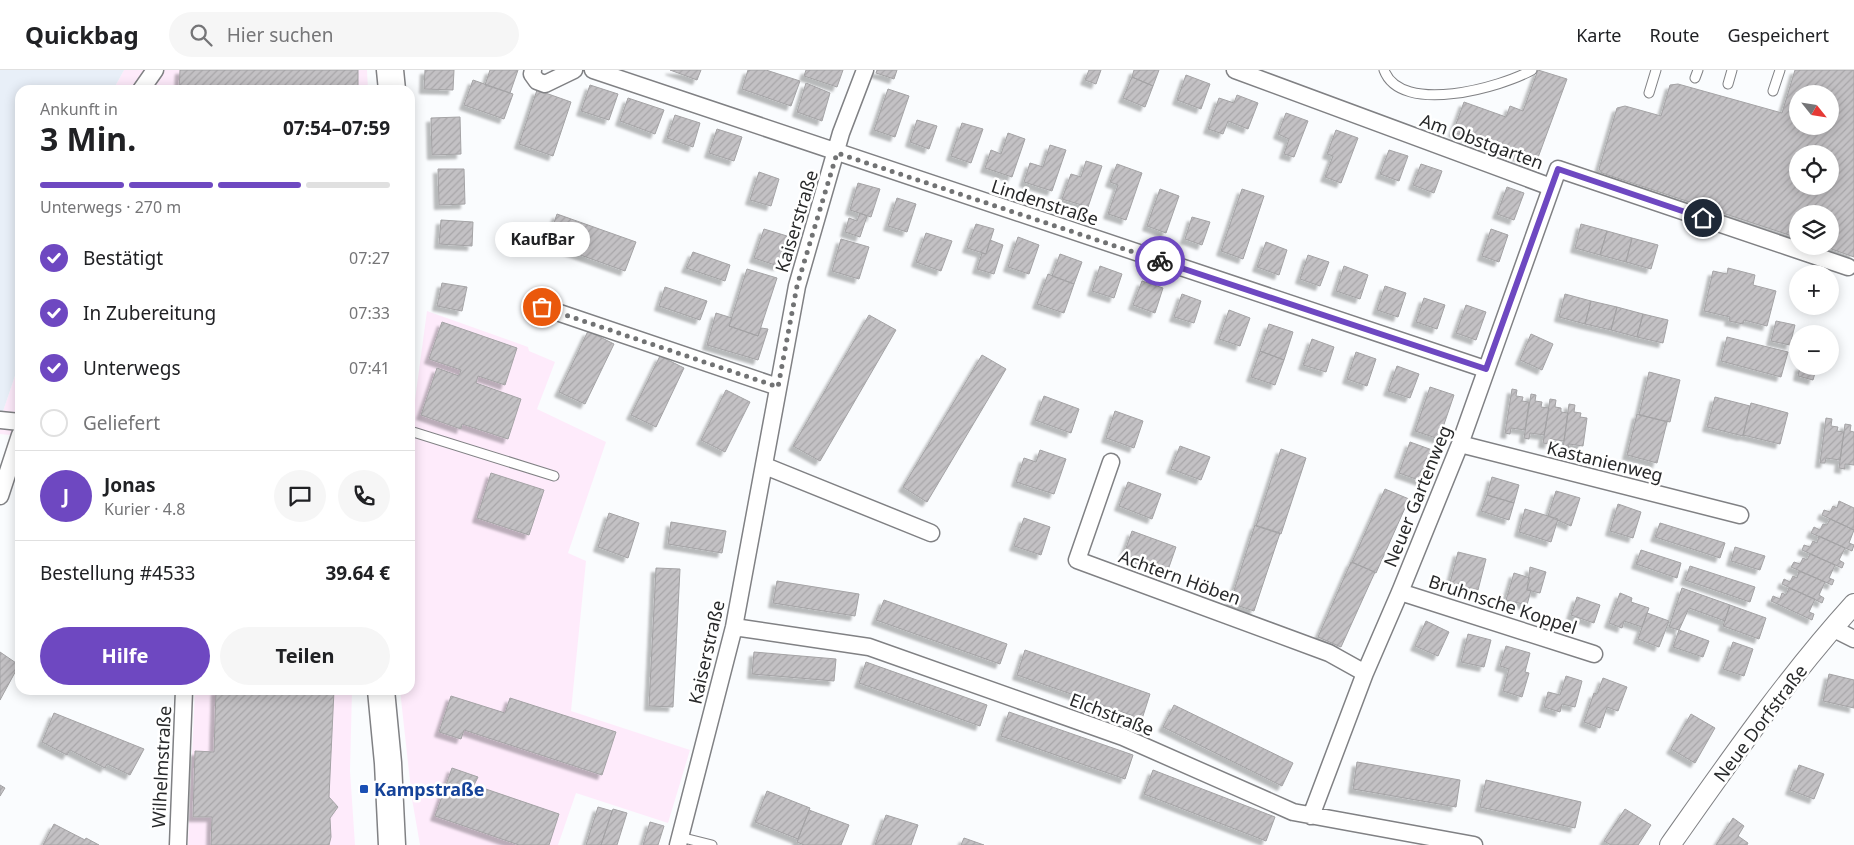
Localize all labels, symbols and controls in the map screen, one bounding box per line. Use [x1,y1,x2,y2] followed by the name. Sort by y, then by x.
[169,12,519,57] search box
[25,18,139,51] text: Quickbag
[187,21,215,49] icon: search
[227,22,333,48] text: Hier suchen
[1576,23,1622,47] text: Karte
[1650,23,1699,47] text: Route
[1727,23,1829,47] text: Gespeichert
[1789,85,1839,135] north arrow
[1789,85,1839,375] map controls
[40,98,118,120] text: Ankunft in
[1417,108,1547,174] street label: Am Obstgarten
[283,115,390,141] text: 07:54–07:59
[40,117,136,160] text: 3 Min.
[1789,145,1839,195] button: locate
[769,167,823,275] street label: Kaiserstraße
[988,173,1102,231] street label: Lindenstraße
[40,196,181,218] text: Unterwegs · 270 m
[1682,197,1724,239] pin
[1689,204,1717,232] icon: home
[1789,205,1839,255] button: layers
[494,222,590,257] callout: KaufBar
[510,228,575,250] text: KaufBar
[1135,236,1185,286] courier
[40,244,68,272] icon: check
[83,245,163,271] text: Bestätigt
[349,247,390,269] text: 07:27
[1146,247,1174,275] icon: bike
[1789,265,1839,315] button: +
[521,286,563,328] pin
[528,293,556,321] icon: bag
[40,299,68,327] icon: check
[83,300,216,326] text: In Zubereitung
[349,302,390,324] text: 07:33
[1789,325,1839,375] button: −
[40,354,68,382] icon: check
[83,355,181,381] text: Unterwegs
[349,357,390,379] text: 07:41
[83,410,160,436] text: Geliefert
[1378,421,1456,571] street label: Neuer Gartenweg
[1544,435,1666,487] street label: Kastanienweg
[274,470,326,522] button: chat
[338,470,390,522] button: phone
[104,472,155,498] text: Jonas
[63,483,69,509] text: J
[104,498,185,520] text: Kurier · 4.8
[1116,544,1244,610] street label: Achtern Höben
[40,560,195,586] text: Bestellung #4533
[325,560,390,586] text: 39.64 €
[1426,569,1580,639] street label: Bruhnsche Koppel
[682,598,730,706] street label: Kaiserstraße
[40,627,210,685] button: Hilfe
[220,627,390,685] button: Teilen
[1708,659,1812,787] street label: Neue Dorfstraße
[1067,687,1157,741] street label: Elchstraße
[146,705,176,829] street label: Wilhelmstraße
[374,777,484,801] place label: Kampstraße
[358,783,370,795] marker: Kampstraße

